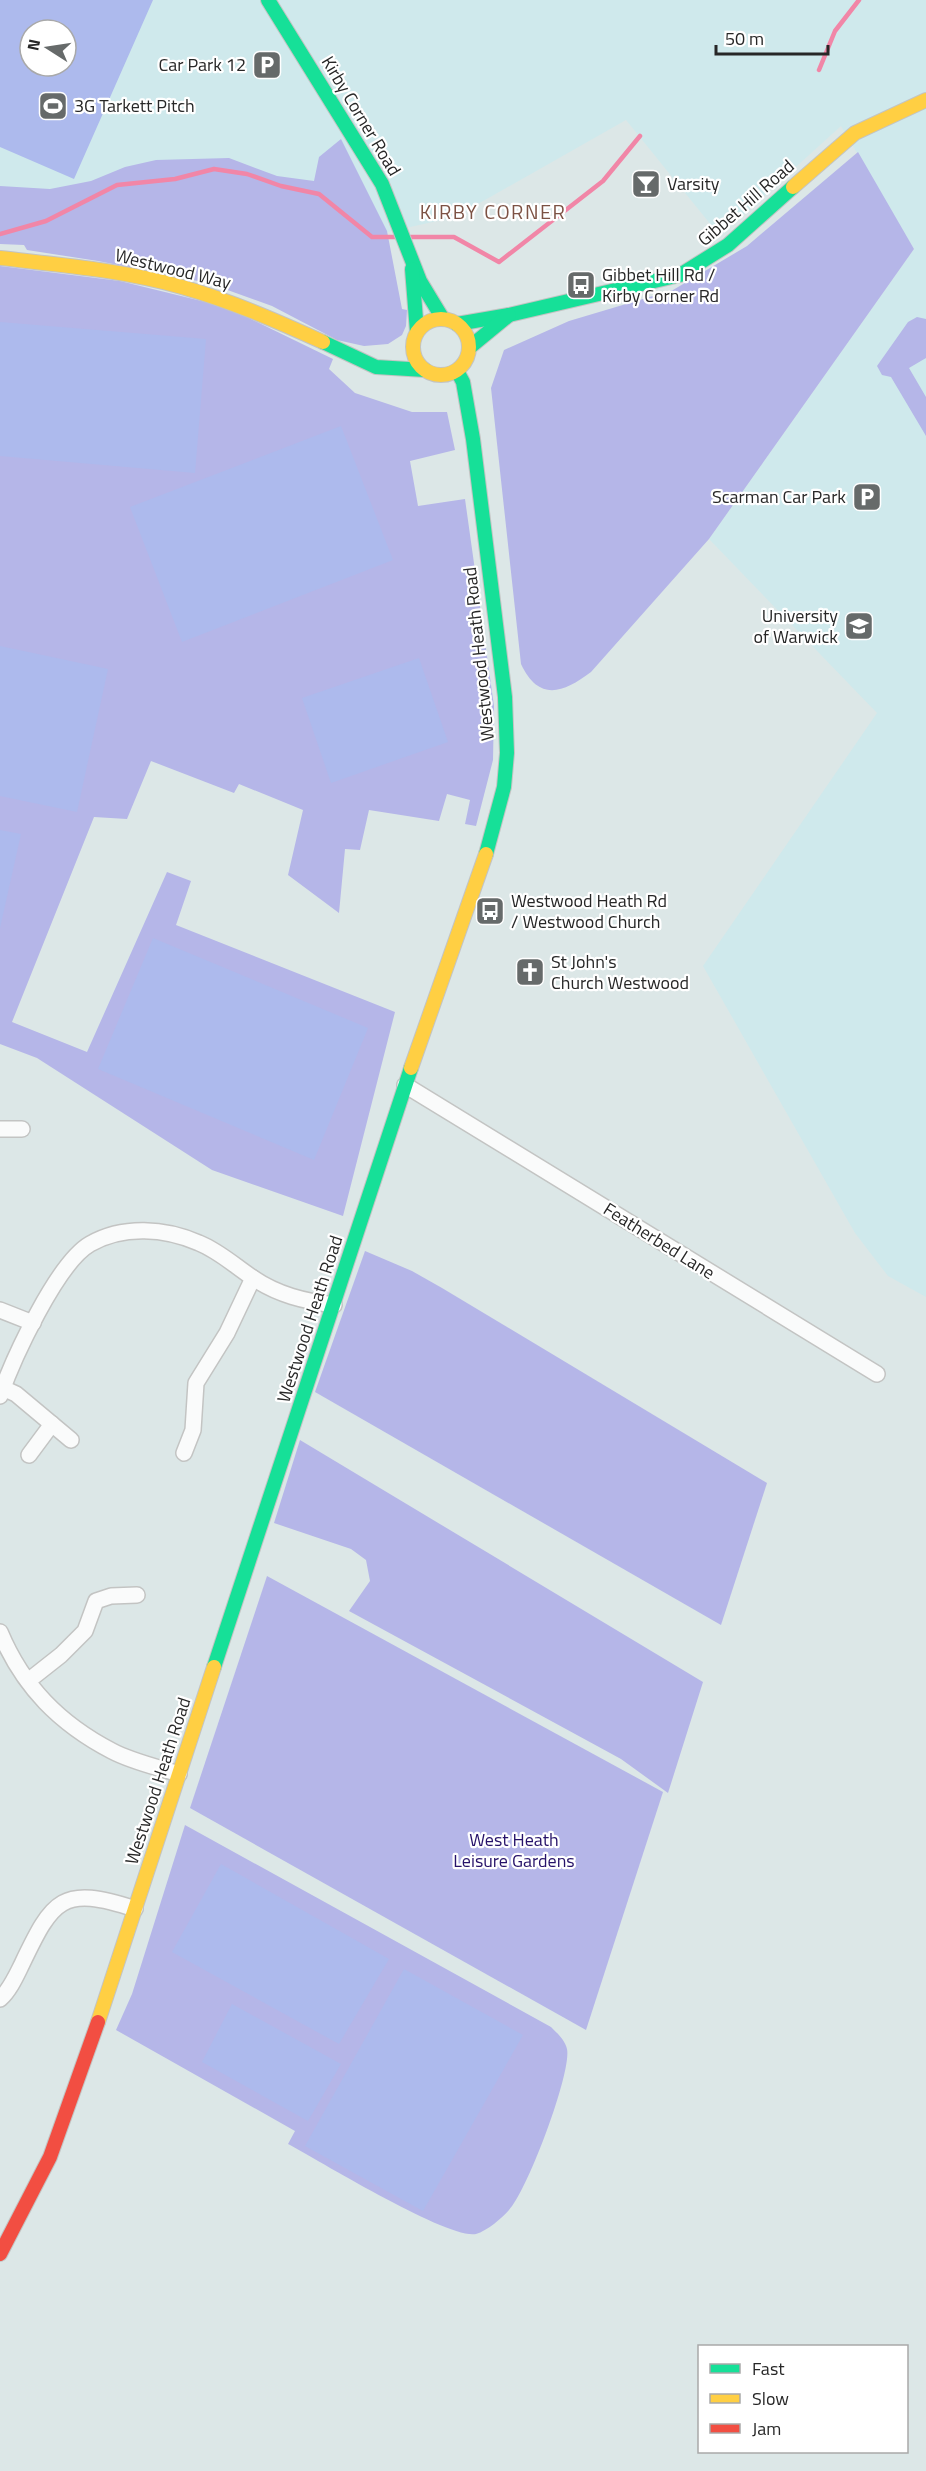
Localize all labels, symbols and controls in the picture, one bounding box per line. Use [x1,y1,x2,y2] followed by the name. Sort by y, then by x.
[18,18,78,78] north arrow
[716,18,828,56] scale bar
[725,25,764,52] text: 50 m
[20,37,46,53] text: N
[251,49,283,81] parking icon: Car Park 12
[158,51,246,78] place label: Car Park 12
[315,51,408,181] street label: Kirby Corner Road
[37,90,69,122] sports icon: 3G Tarkett Pitch
[74,92,195,119] place label: 3G Tarkett Pitch
[691,153,800,252] street label: Gibbet Hill Road
[630,168,662,200] bar icon: Varsity
[667,170,720,197] place label: Varsity
[420,196,566,227] district label: KIRBY CORNER
[112,241,234,296] street label: Westwood Way
[602,261,719,309] place label: Gibbet Hill Rd / Kirby Corner Rd
[565,269,597,301] bus stop icon: Gibbet Hill Rd / Kirby Corner Rd
[851,481,883,513] parking icon: Scarman Car Park
[712,483,846,510] place label: Scarman Car Park
[456,566,501,742] street label: Westwood Heath Road
[754,602,838,650] place label: University of Warwick
[843,610,875,642] school or university icon: University of Warwick
[511,887,667,935] place label: Westwood Heath Rd / Westwood Church
[474,895,506,927] bus stop icon: Westwood Heath Rd / Westwood Church
[551,948,689,996] place label: St John's Church Westwood
[514,956,546,988] church icon: St John's Church Westwood
[598,1195,720,1286] street label: Featherbed Lane
[270,1232,349,1406] street label: Westwood Heath Road
[118,1694,197,1868] street label: Westwood Heath Road
[453,1826,575,1874] park label: West Heath Leisure Gardens
[698,2345,908,2453] legend
[752,2355,785,2382] text: Fast
[752,2385,789,2412] text: Slow
[752,2415,781,2442] text: Jam

